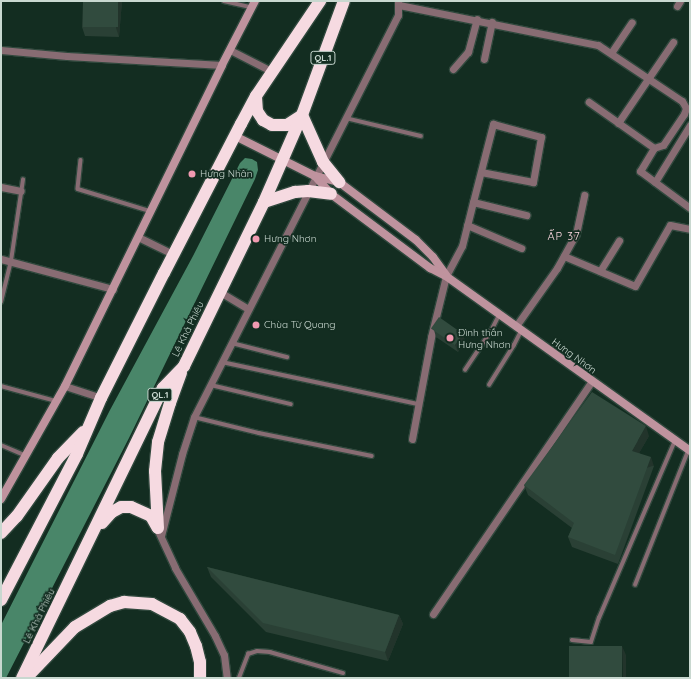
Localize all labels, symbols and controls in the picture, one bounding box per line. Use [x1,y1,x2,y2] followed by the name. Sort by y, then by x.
[310,51,336,65] road number: QL.1
[200,168,252,180] place label: Hưng Nhân
[187,169,197,179] marker: Hưng Nhân
[547,229,581,243] district label: ẤP 37
[264,233,316,245] place label: Hưng Nhơn
[251,234,261,244] marker: Hưng Nhơn
[169,299,207,359] street label: Lê Khả Phiêu
[264,319,335,331] place label: Chùa Từ Quang
[251,320,261,330] marker: Chùa Từ Quang
[458,326,510,350] place label: Đình thần Hưng Nhơn
[445,333,455,343] marker: Đình thần Hưng Nhơn
[549,336,599,376] street label: Hưng Nhơn
[147,388,173,402] road number: QL.1
[20,586,58,646] street label: Lê Khả Phiêu

